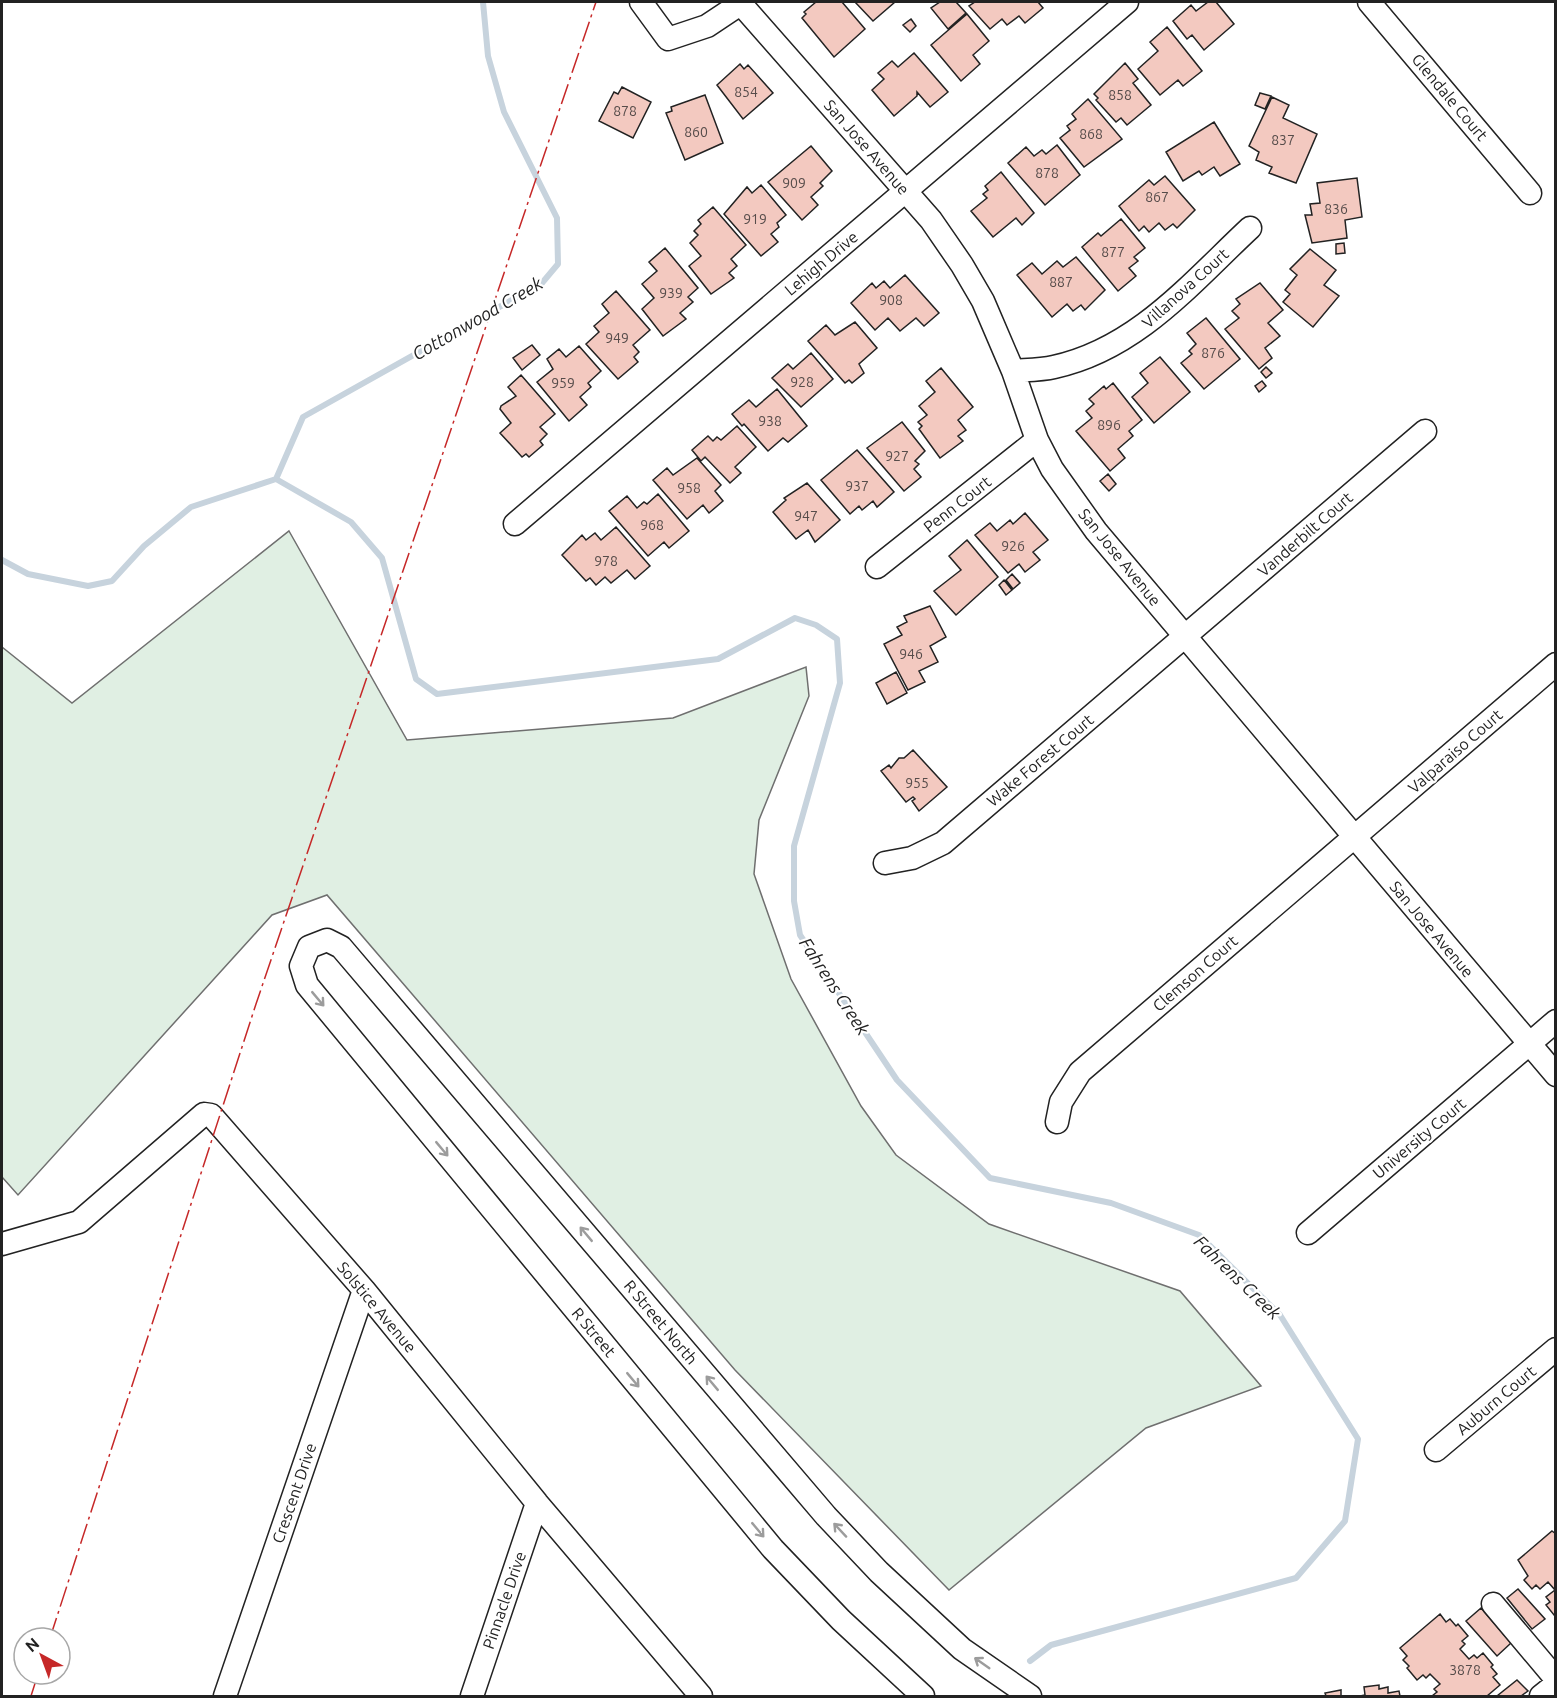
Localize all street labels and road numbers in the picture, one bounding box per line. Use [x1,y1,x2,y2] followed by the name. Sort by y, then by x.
[1408,50,1492,145] street label: Glendale Court
[821,96,913,198] street label: San Jose Avenue
[781,227,861,299] street label: Lehigh Drive
[1138,244,1232,331] street label: Villanova Court
[920,472,995,536] street label: Penn Court
[1254,488,1357,580] street label: Vanderbilt Court
[1075,505,1165,609] street label: San Jose Avenue
[1404,705,1506,797] street label: Valparaiso Court
[983,710,1097,810] street label: Wake Forest Court
[1387,877,1477,981] street label: San Jose Avenue
[1149,931,1242,1015] street label: Clemson Court
[1369,1093,1470,1182] street label: University Court
[334,1258,420,1356] street label: Solstice Avenue
[621,1276,701,1368] street label: R Street North
[568,1304,620,1361] street label: R Street
[1453,1361,1540,1438] street label: Auburn Court
[268,1441,320,1545] street label: Crescent Drive
[479,1549,529,1651] street label: Pinnacle Drive

